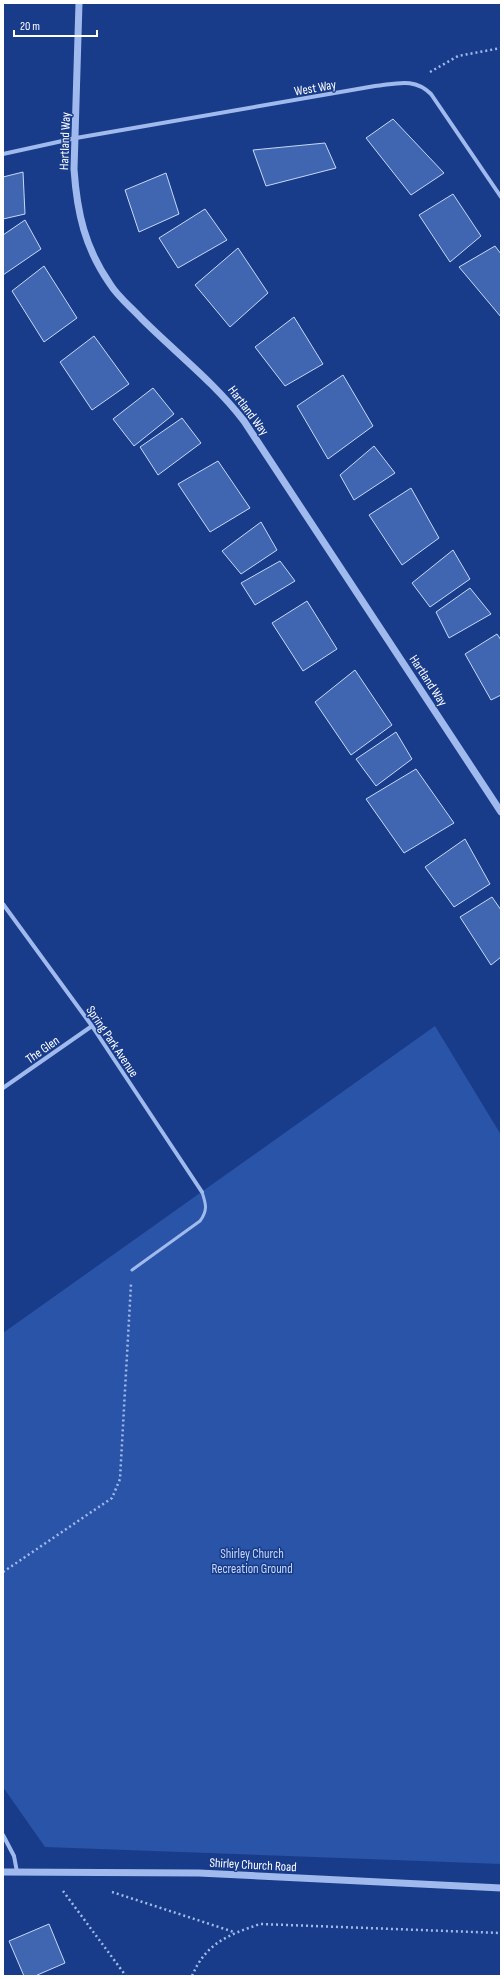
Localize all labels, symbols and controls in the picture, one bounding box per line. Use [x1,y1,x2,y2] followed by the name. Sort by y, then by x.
[14,12,97,38] scale bar
[20,19,40,34] text: 20 m
[293,76,337,100] street label: West Way
[56,112,74,170] street label: Hartland Way
[224,383,272,439] street label: Hartland Way
[406,652,451,709] street label: Hartland Way
[82,1003,142,1080] street label: Spring Park Avenue
[23,1032,63,1067] street label: The Glen
[211,1546,293,1577] park label: Shirley Church Recreation Ground
[209,1855,297,1875] street label: Shirley Church Road

